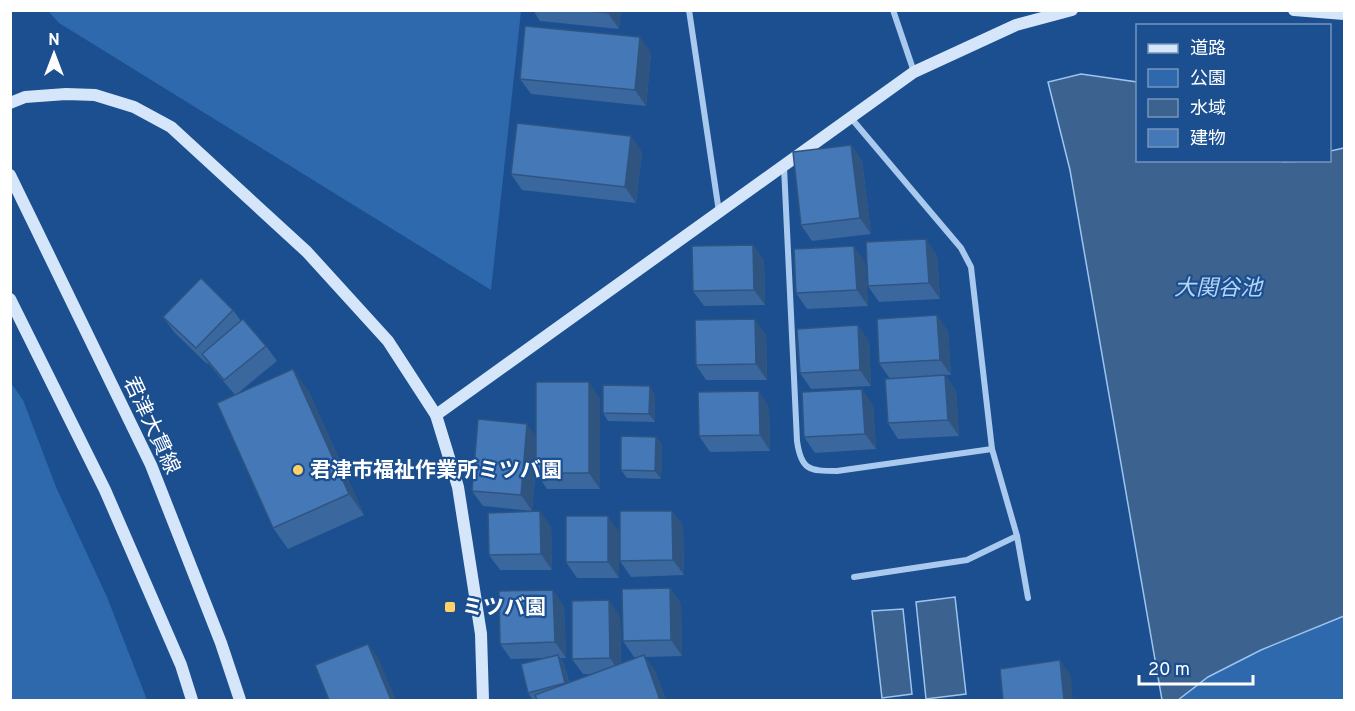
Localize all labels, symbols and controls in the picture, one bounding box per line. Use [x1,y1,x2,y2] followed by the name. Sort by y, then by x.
[24,24,84,84] north arrow
[1136,24,1331,162] legend
[48,31,60,51] text: N
[1190,38,1226,61] text: 道路
[1190,68,1226,91] text: 公園
[1190,98,1226,121] text: 水域
[1190,128,1226,151] text: 建物
[1174,276,1264,303] water label: 大関谷池
[116,372,185,479] street label: 君津大貫線
[310,458,562,485] place label: 君津市福祉作業所ミツバ園
[291,463,305,477] marker: 君津市福祉作業所ミツバ園
[462,595,546,622] place label: ミツバ園
[443,600,457,614] marker: ミツバ園
[1139,648,1253,686] scale bar
[1148,659,1190,682] text: 20 m

